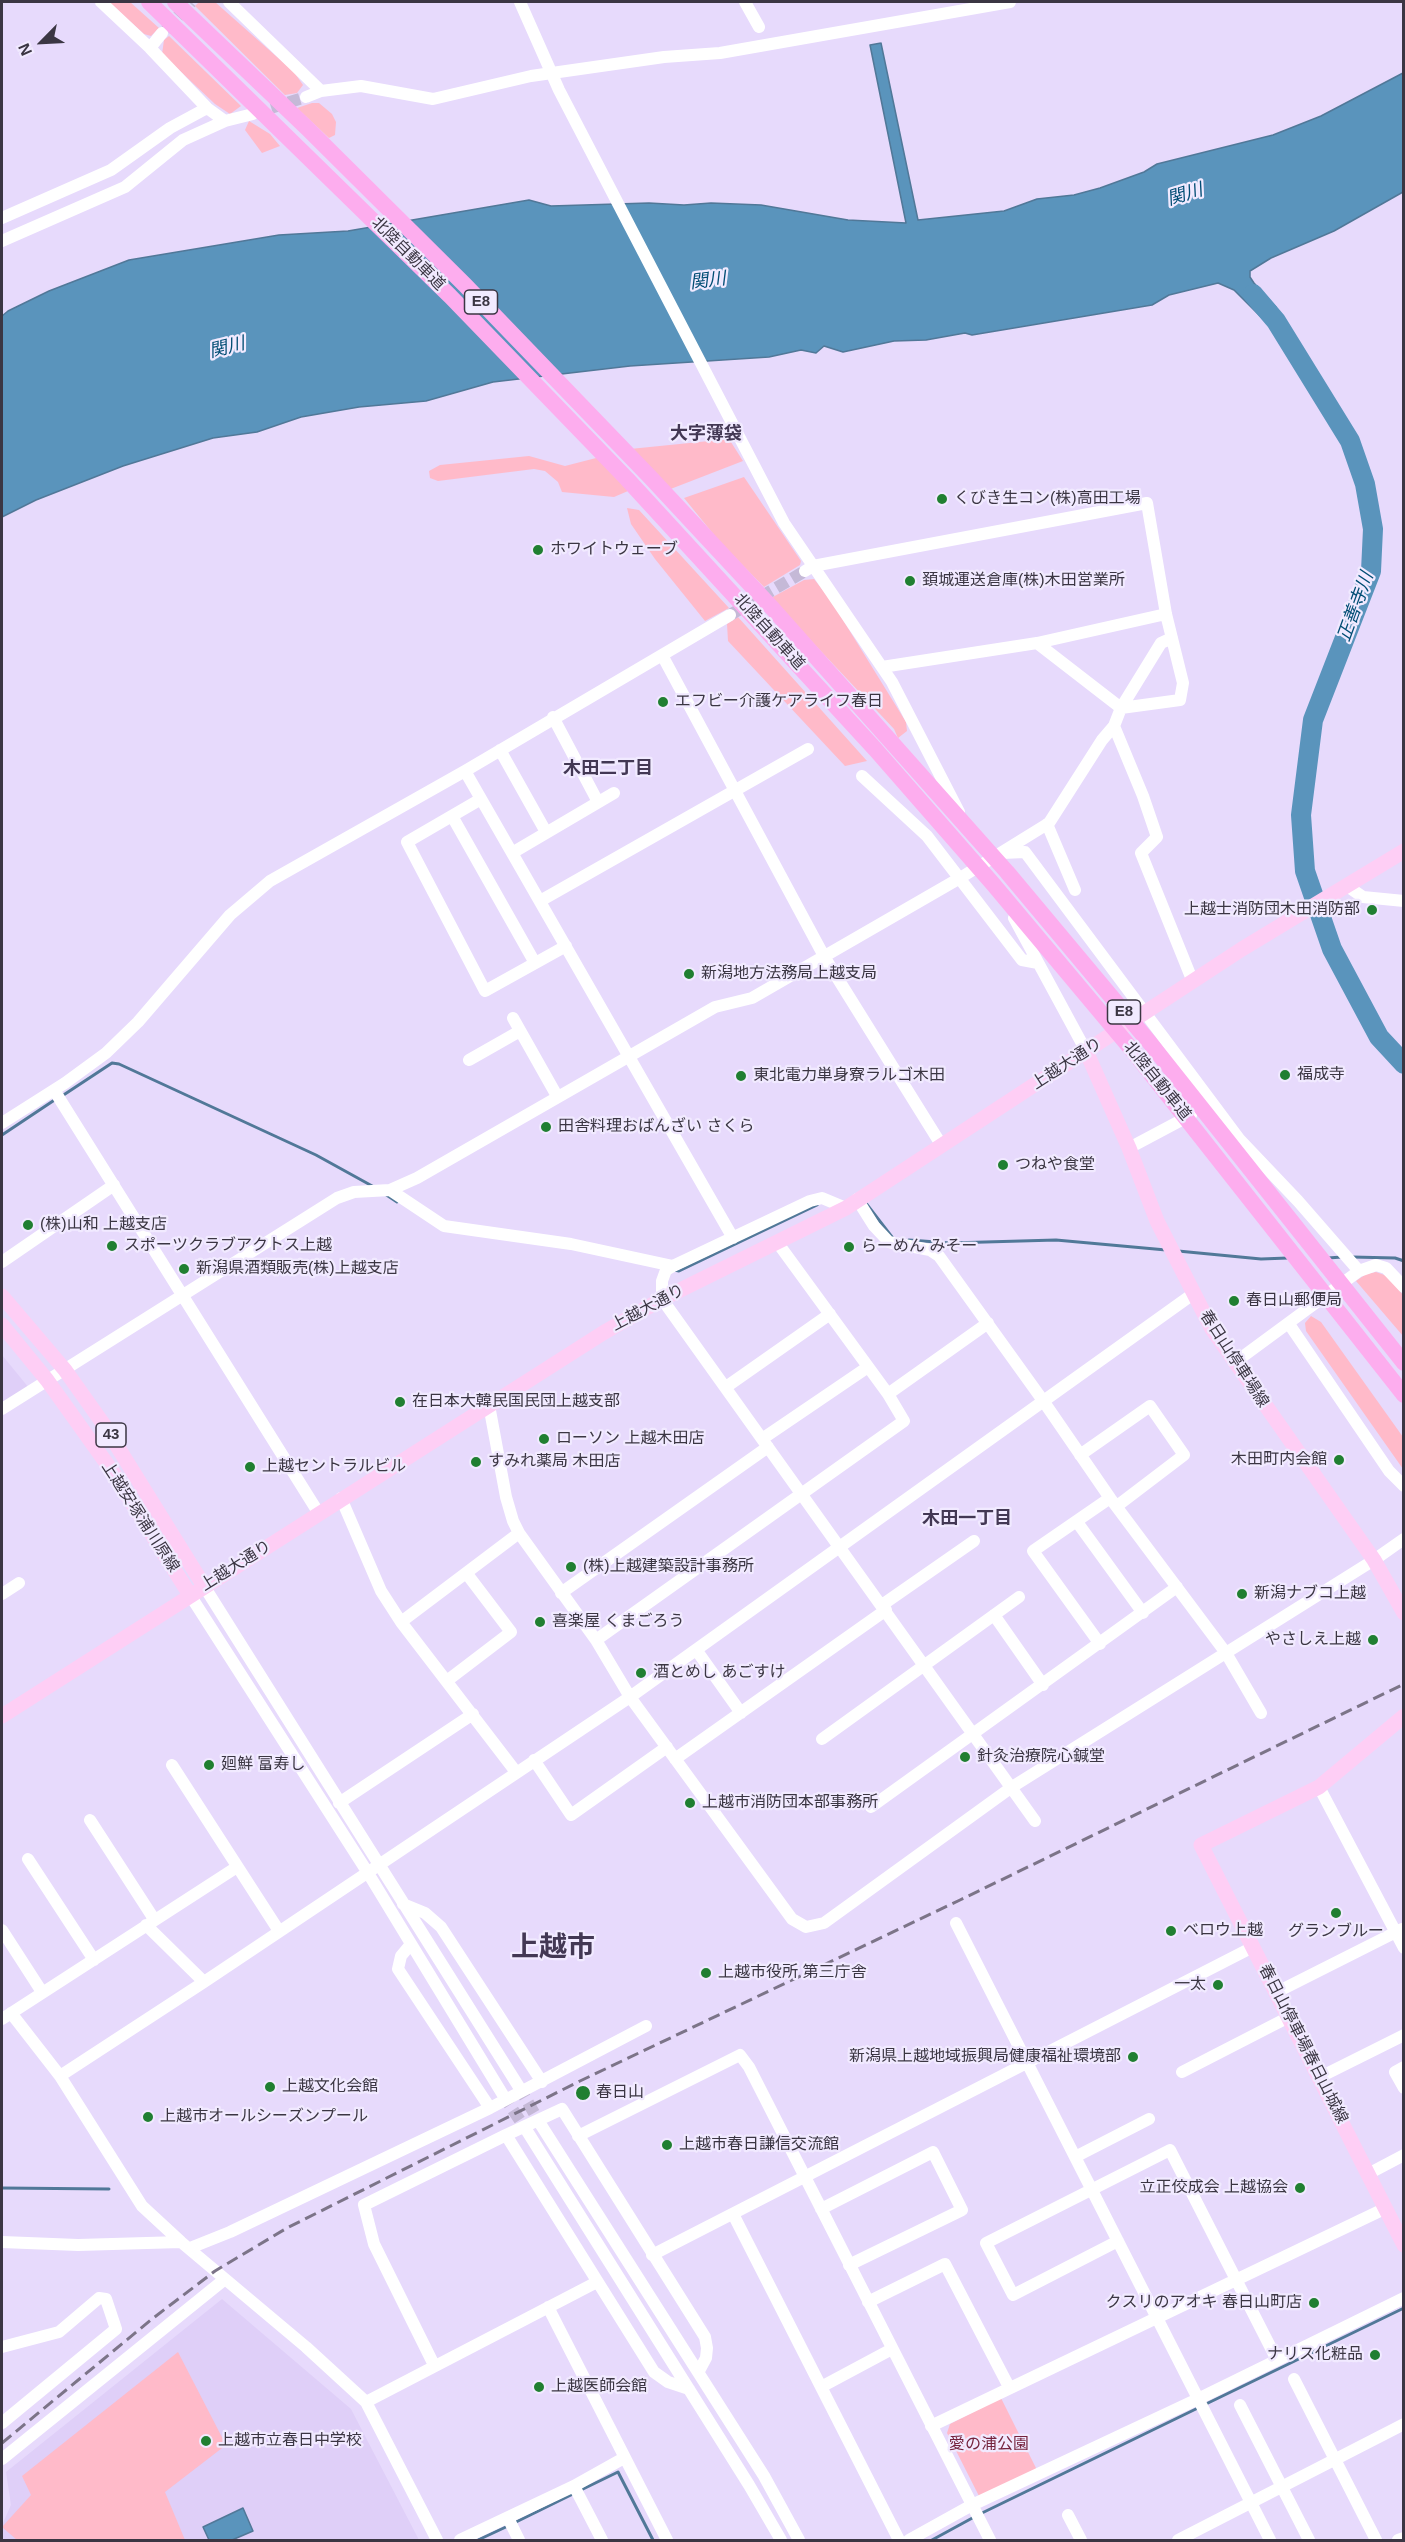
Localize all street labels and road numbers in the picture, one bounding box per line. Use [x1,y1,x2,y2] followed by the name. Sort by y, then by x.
[367,213,449,295] street label: 北陸自動車道
[464,290,498,314] road number: E8
[730,590,808,674] street label: 北陸自動車道
[1108,1000,1140,1024] road number: E8
[1028,1034,1106,1094] street label: 上越大通り
[1119,1038,1195,1124] street label: 北陸自動車道
[608,1281,688,1335] street label: 上越大通り
[1195,1307,1273,1411] street label: 春日山停車場線
[96,1423,126,1447] road number: 43
[97,1458,183,1576] street label: 上越安塚浦川原線
[197,1537,275,1595] street label: 上越大通り
[1254,1961,1352,2127] street label: 春日山停車場春日山城線

